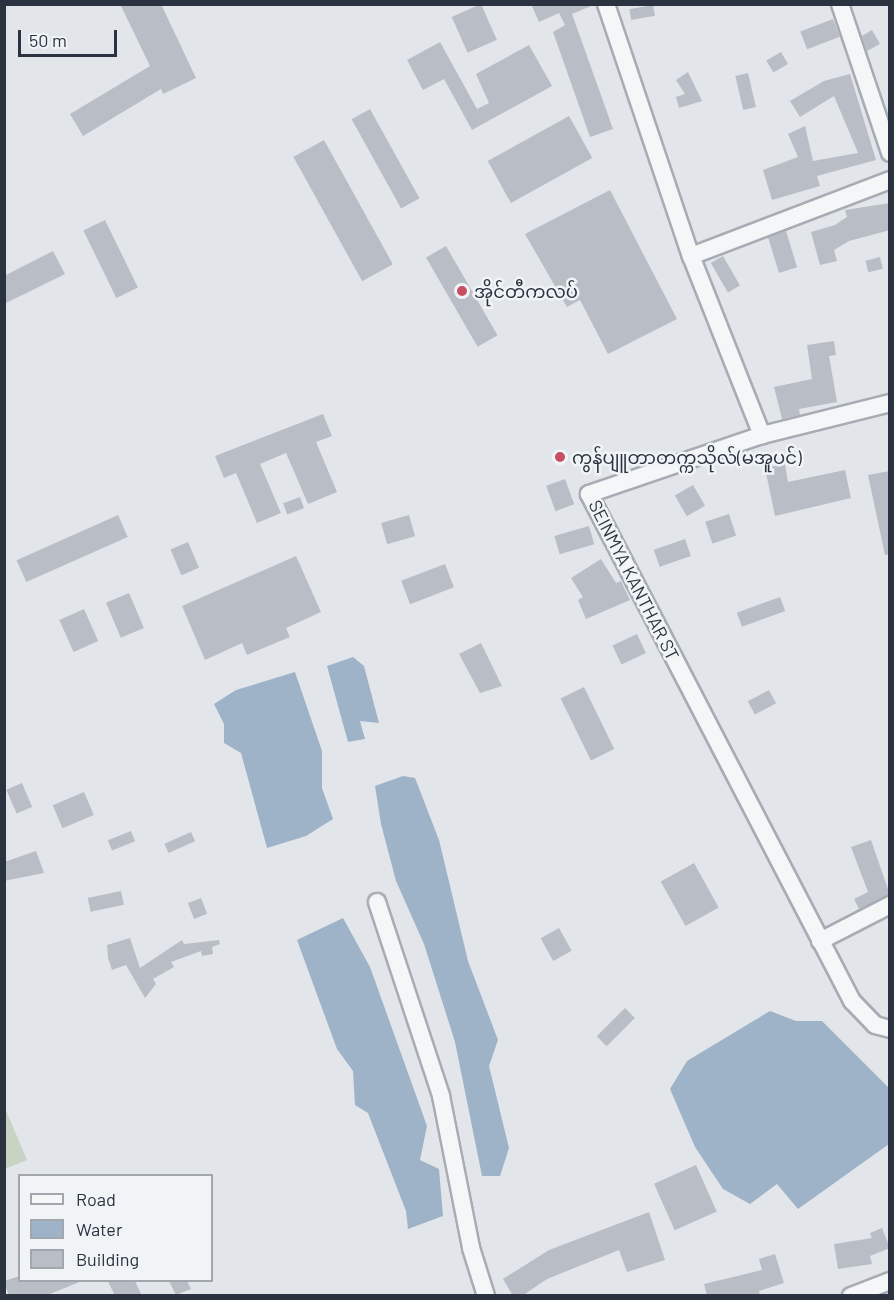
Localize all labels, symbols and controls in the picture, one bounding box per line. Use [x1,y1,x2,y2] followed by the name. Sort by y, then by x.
[21,18,120,56] scale bar
[29,29,67,51] text: 50 m
[474,280,578,302] place label: အိုင်တီကလပ်
[455,284,469,298] marker: အိုင်တီကလပ်
[572,446,802,468] place label: ကွန်ပျူတာတက္ကသိုလ်(မအူပင်)
[553,450,567,464] marker: ကွန်ပျူတာတက္ကသိုလ်(မအူပင်)
[584,496,684,664] street label: SEINMYA KANTHAR ST
[18,1174,213,1282] legend
[76,1188,116,1210] text: Road
[76,1218,123,1240] text: Water
[76,1248,139,1270] text: Building

